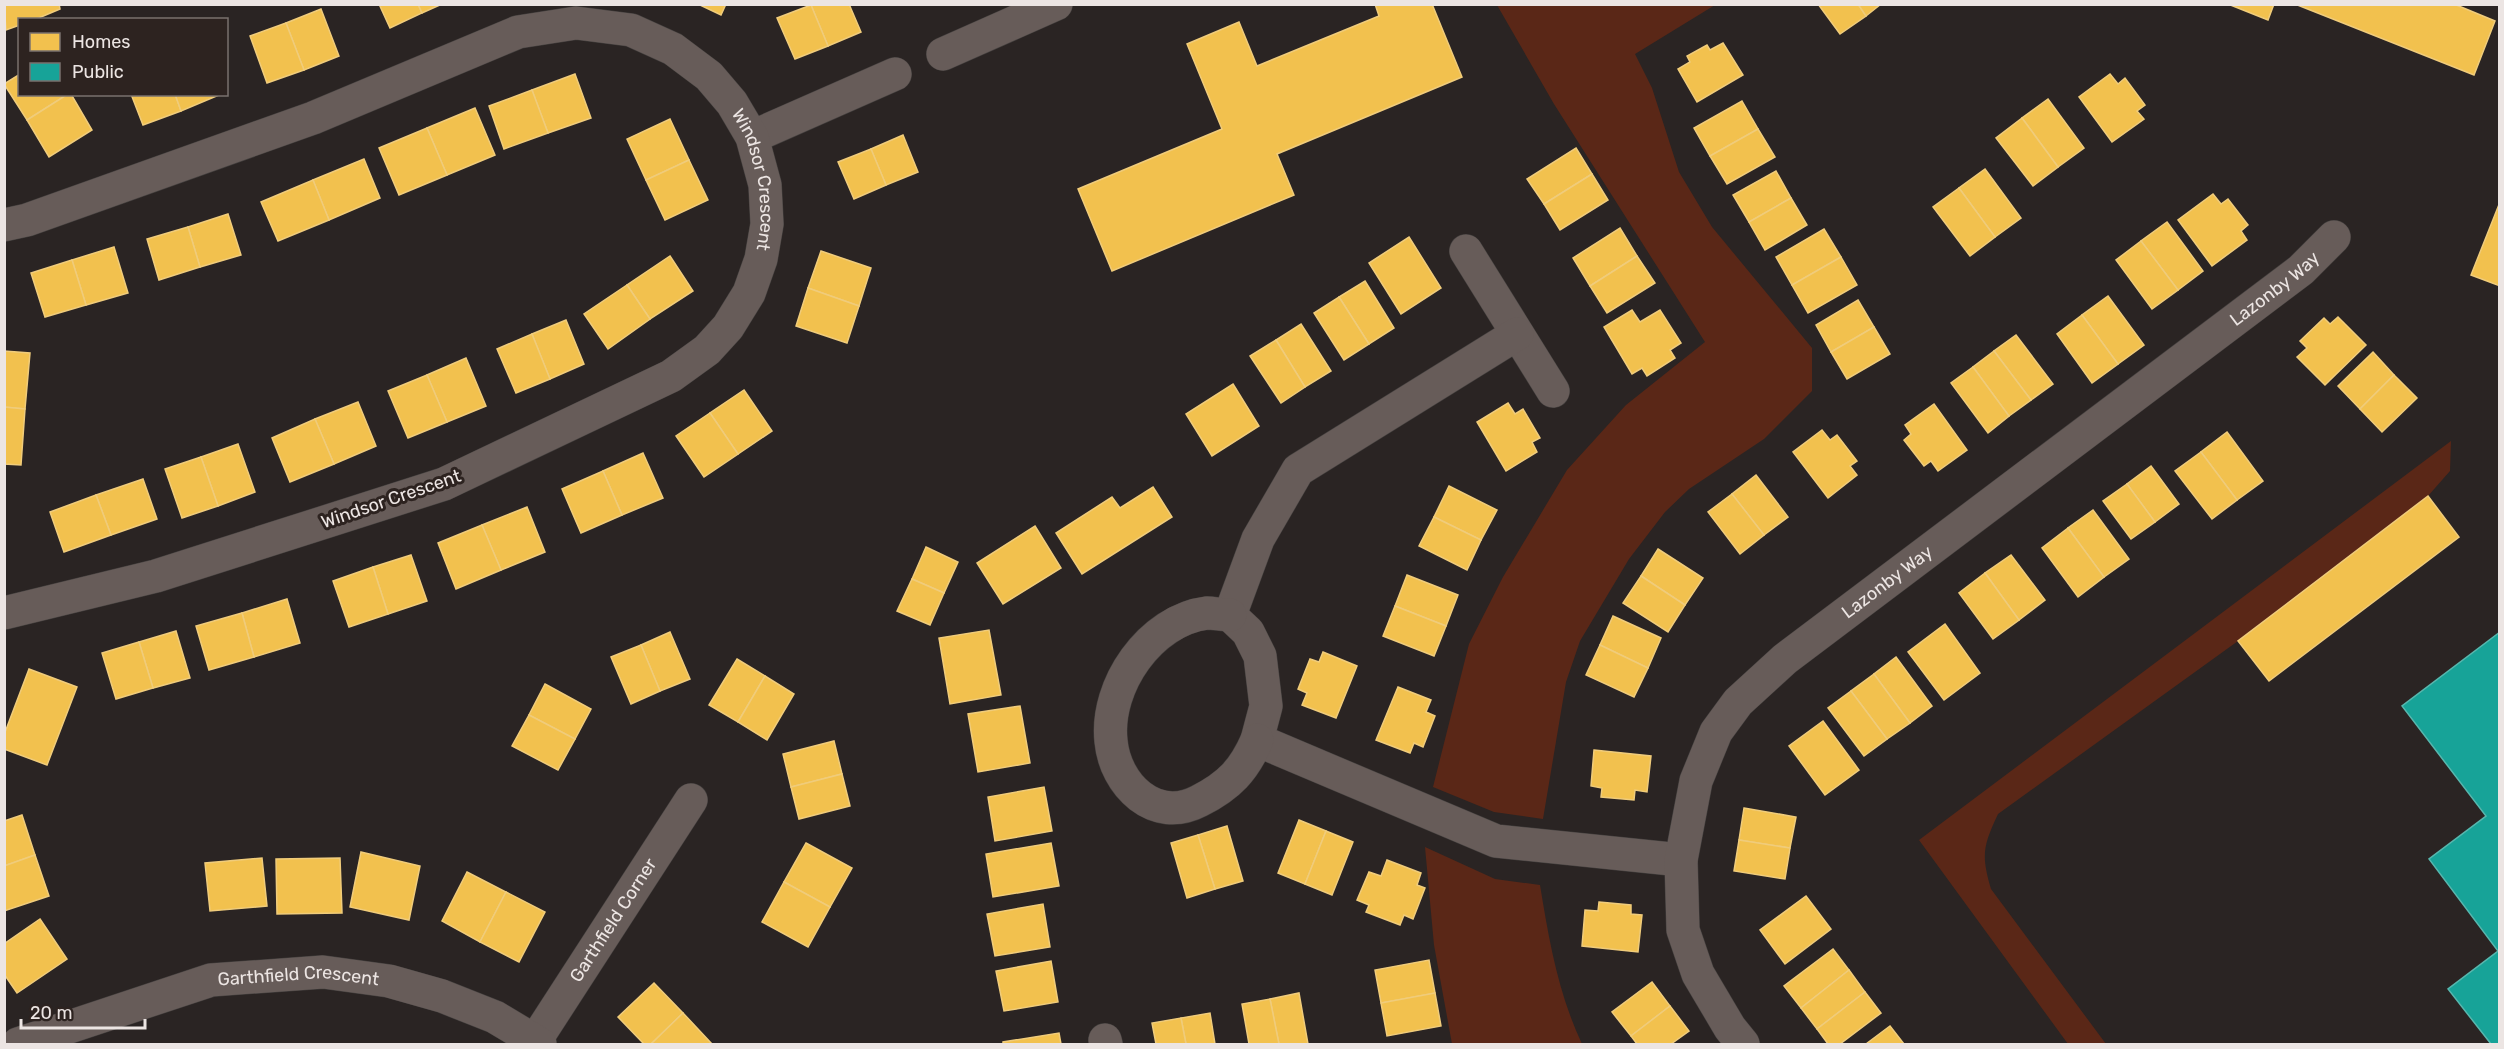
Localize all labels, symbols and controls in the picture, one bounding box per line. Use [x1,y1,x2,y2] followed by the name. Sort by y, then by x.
[18,18,228,96] legend
[72,31,130,53] text: Homes
[72,61,124,83] text: Public
[727,105,778,252] street label: Windsor Crescent
[2225,247,2324,331] street label: Lazonby Way
[318,465,464,533] street label: Windsor Crescent
[1837,541,1937,623] street label: Lazonby Way
[565,854,662,986] street label: Garthfield Corner
[217,961,380,991] street label: Garthfield Crescent
[21,992,146,1030] scale bar
[30,1002,72,1024] text: 20 m

